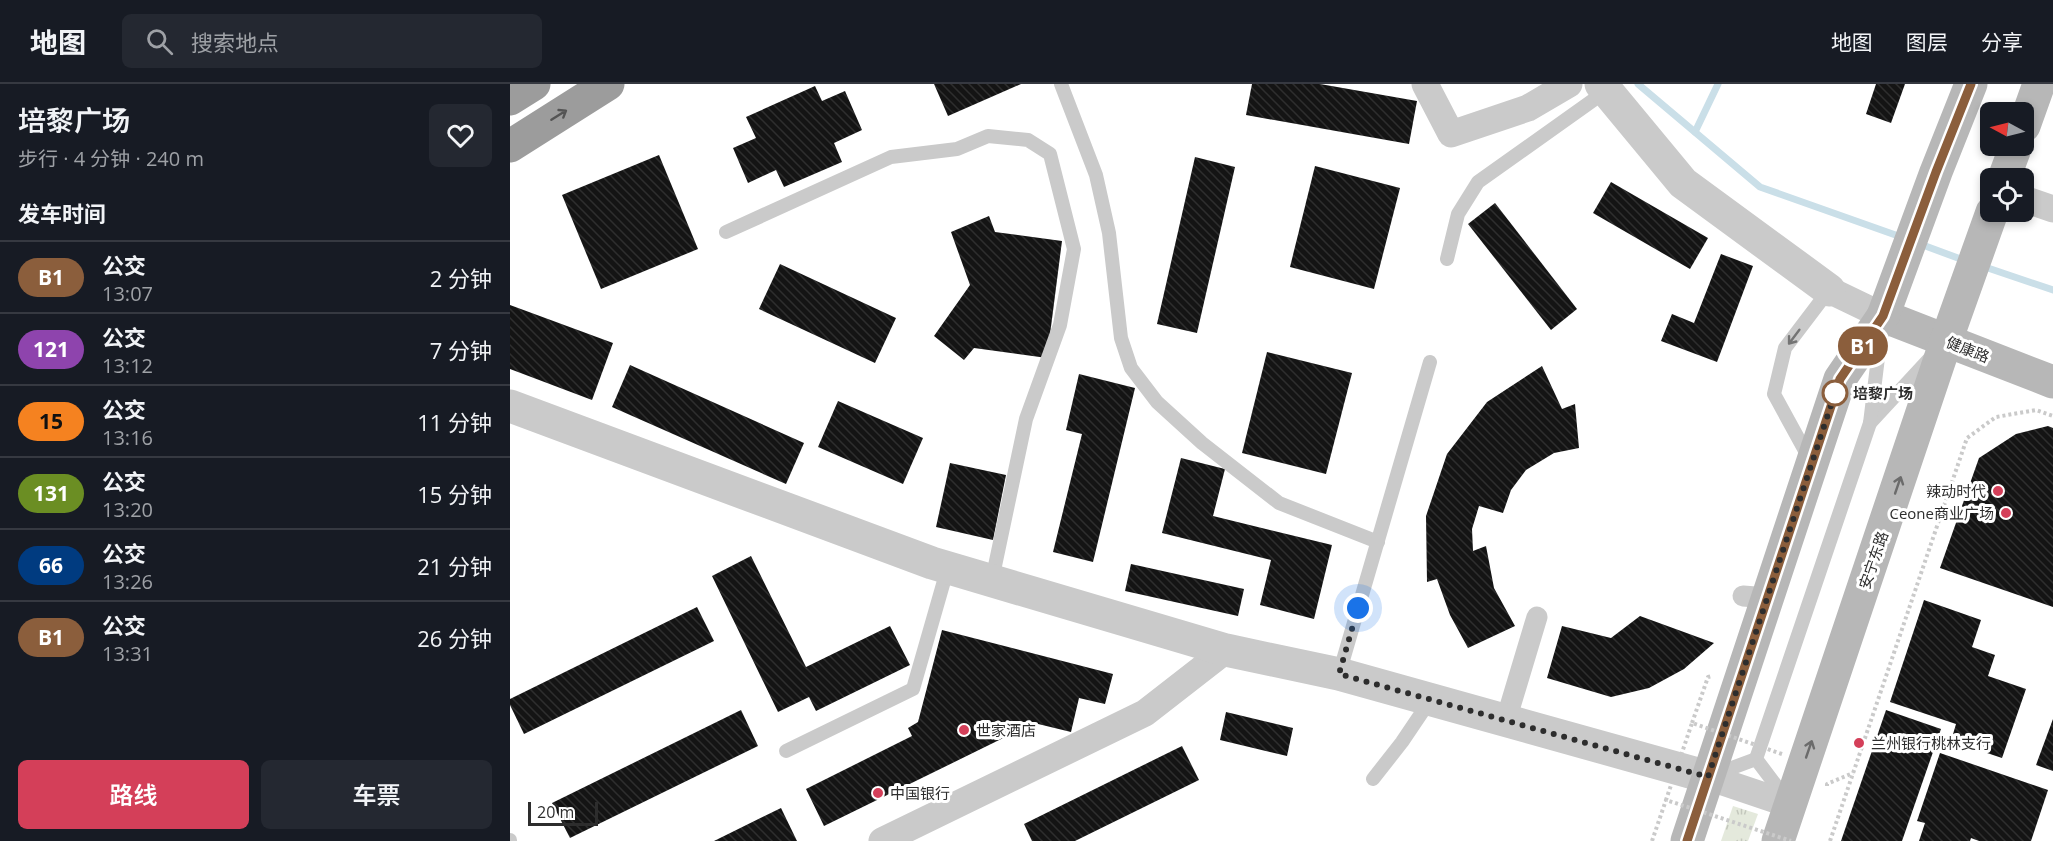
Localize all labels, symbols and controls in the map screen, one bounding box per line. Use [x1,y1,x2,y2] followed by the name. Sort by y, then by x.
[122,14,542,68] search box
[30,23,86,61] text: 地图
[143,25,176,58] icon: search
[191,27,279,57] text: 搜索地点
[1831,28,1873,56] text: 地图
[1906,28,1948,56] text: 图层
[1981,28,2023,56] text: 分享
[18,101,130,139] text: 培黎广场
[1980,102,2034,156] north arrow
[1980,102,2034,222] map controls
[429,104,492,167] button: heart
[550,109,567,121] one-way arrow
[18,145,204,172] text: 步行 · 4 分钟 · 240 m
[1980,168,2034,222] button: locate
[18,198,106,228] text: 发车时间
[102,250,146,280] text: 公交
[38,263,64,291] text: B1
[430,263,492,293] text: 2 分钟
[102,280,153,307] text: 13:07
[102,322,146,352] text: 公交
[1836,326,1890,366] line badge: B1
[1788,329,1801,345] one-way arrow
[1943,331,1993,367] street label: 健康路
[1850,332,1876,360] text: B1
[33,335,69,363] text: 121
[430,335,492,365] text: 7 分钟
[102,352,153,379] text: 13:12
[1822,380,1848,406] marker: 培黎广场
[1853,383,1913,403] place label: 培黎广场
[102,394,146,424] text: 公交
[39,407,63,435] text: 15
[417,407,492,437] text: 11 分钟
[102,424,153,451] text: 13:16
[102,466,146,496] text: 公交
[1893,476,1904,495] one-way arrow
[33,479,69,507] text: 131
[417,479,492,509] text: 15 分钟
[1926,481,1986,501] place label: 辣动时代
[1991,484,2005,498] marker: 辣动时代
[102,496,153,523] text: 13:20
[1889,503,1994,523] place label: Ceone商业广场
[1999,506,2013,520] marker: Ceone商业广场
[1854,528,1892,592] street label: 安宁东路
[102,538,146,568] text: 公交
[39,551,63,579] text: 66
[417,551,492,581] text: 21 分钟
[102,568,153,595] text: 13:26
[1343,593,1373,623] your location
[102,610,146,640] text: 公交
[38,623,64,651] text: B1
[417,623,492,653] text: 26 分钟
[102,640,153,667] text: 13:31
[976,720,1036,740] place label: 世家酒店
[957,723,971,737] marker: 世家酒店
[1871,733,1991,753] place label: 兰州银行桃林支行
[1852,736,1866,750] marker: 兰州银行桃林支行
[1804,740,1815,759] one-way arrow
[18,760,249,829] button: 路线
[261,760,492,829] button: 车票
[890,783,950,803] place label: 中国银行
[871,786,885,800] marker: 中国银行
[528,799,598,826] scale bar
[537,801,574,823] text: 20 m

